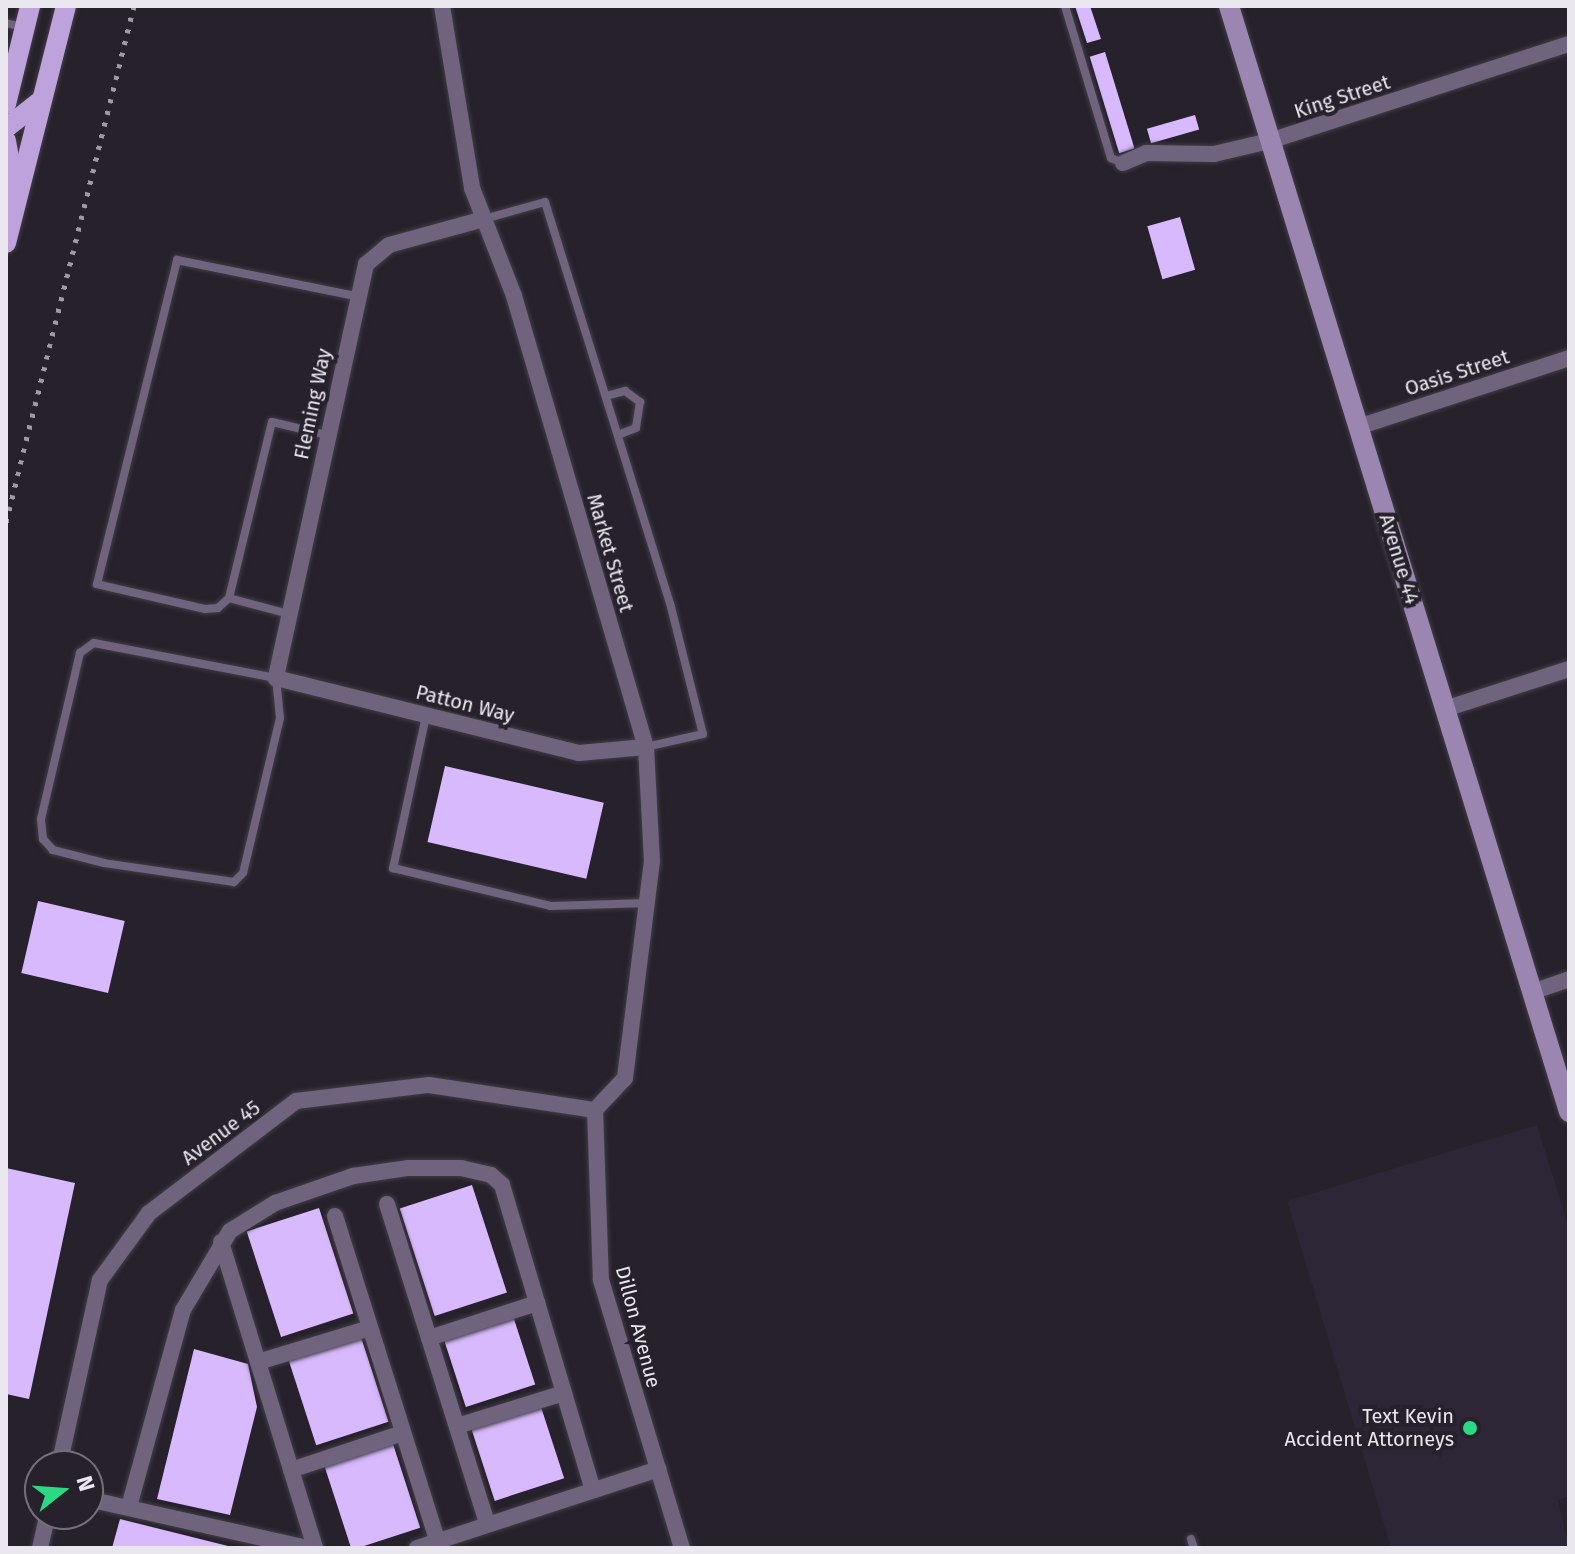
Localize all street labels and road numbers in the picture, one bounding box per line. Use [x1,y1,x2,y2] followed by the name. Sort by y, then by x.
[1291,70,1393,124] street label: King Street
[1402,345,1512,401] street label: Oasis Street
[290,346,336,462] street label: Fleming Way
[582,491,638,615] street label: Market Street
[1374,511,1424,607] street label: Avenue 44
[413,680,517,728] street label: Patton Way
[177,1096,265,1170] street label: Avenue 45
[610,1263,666,1391] street label: Dillon Avenue

